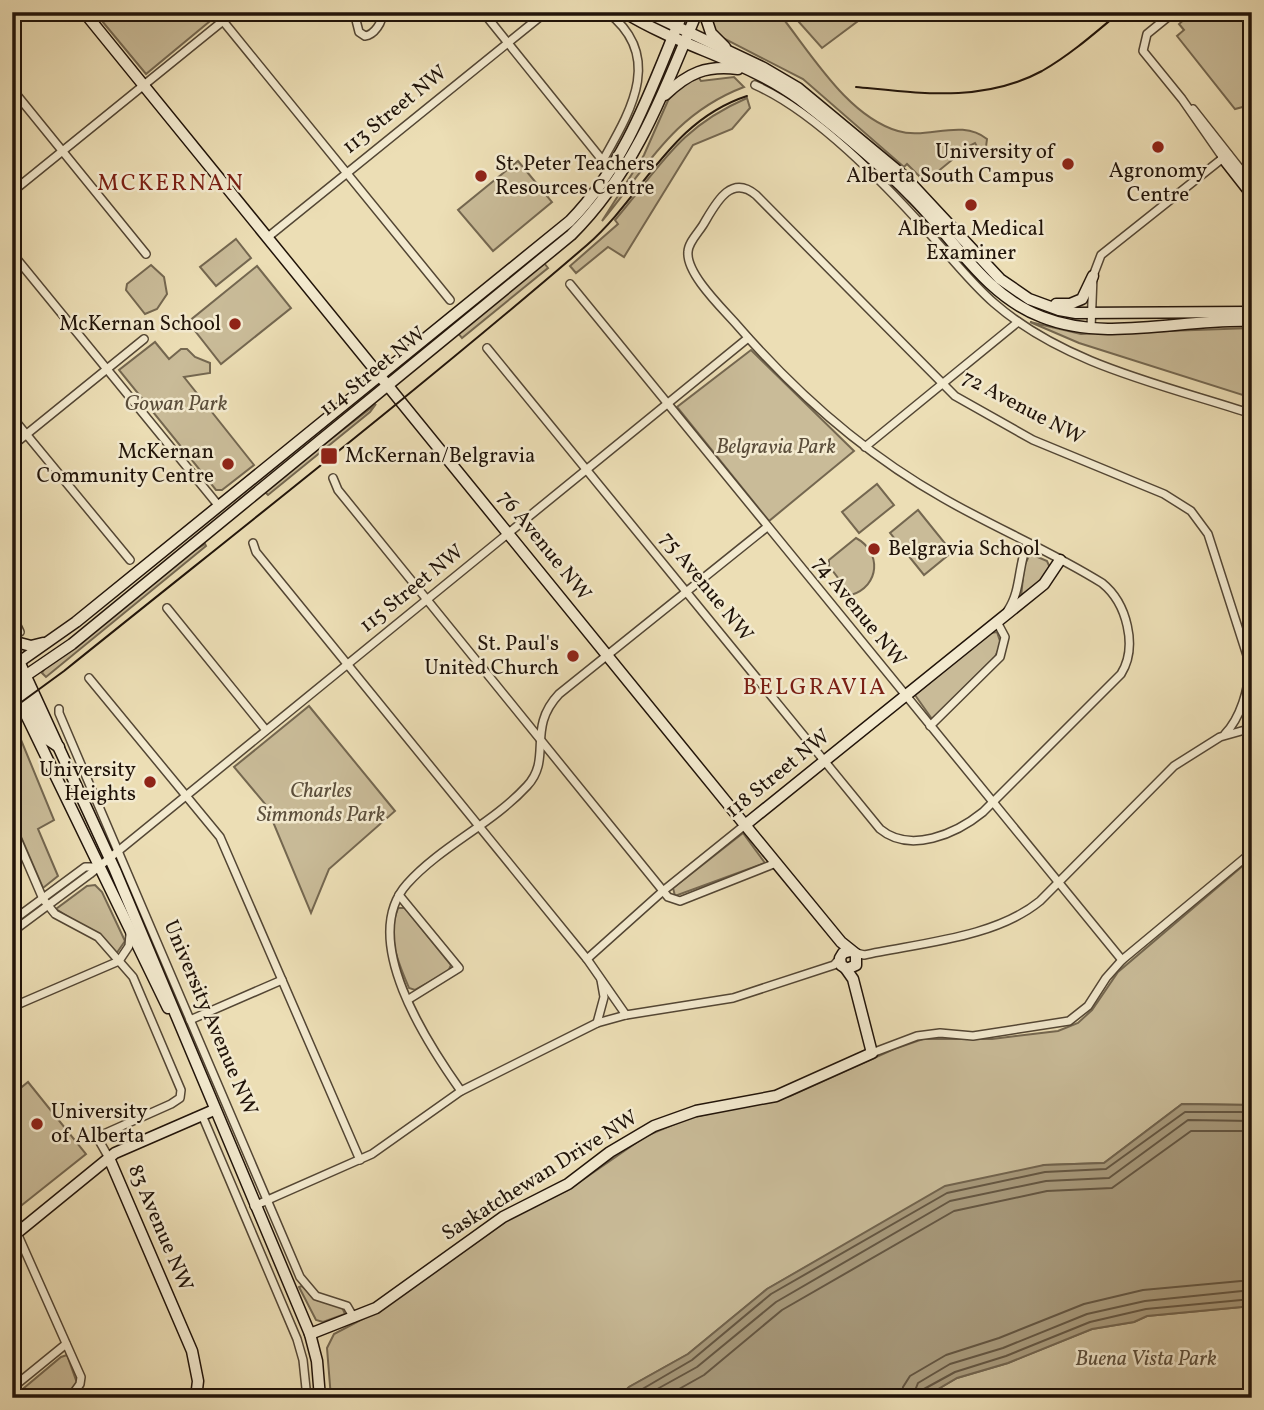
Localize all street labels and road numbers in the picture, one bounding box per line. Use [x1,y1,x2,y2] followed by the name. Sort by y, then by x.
[336,59,454,161] street label: 113 Street NW
[314,320,432,424] street label: 114 Street NW
[957,364,1089,452] street label: 72 Avenue NW
[490,485,598,607] street label: 76 Avenue NW
[653,526,759,648] street label: 75 Avenue NW
[354,538,470,640] street label: 115 Street NW
[805,551,913,673] street label: 74 Avenue NW
[720,723,836,825] street label: 118 Street NW
[156,916,264,1120] street label: University Avenue NW
[436,1104,644,1248] street label: Saskatchewan Drive NW
[120,1160,200,1296] street label: 83 Avenue NW

